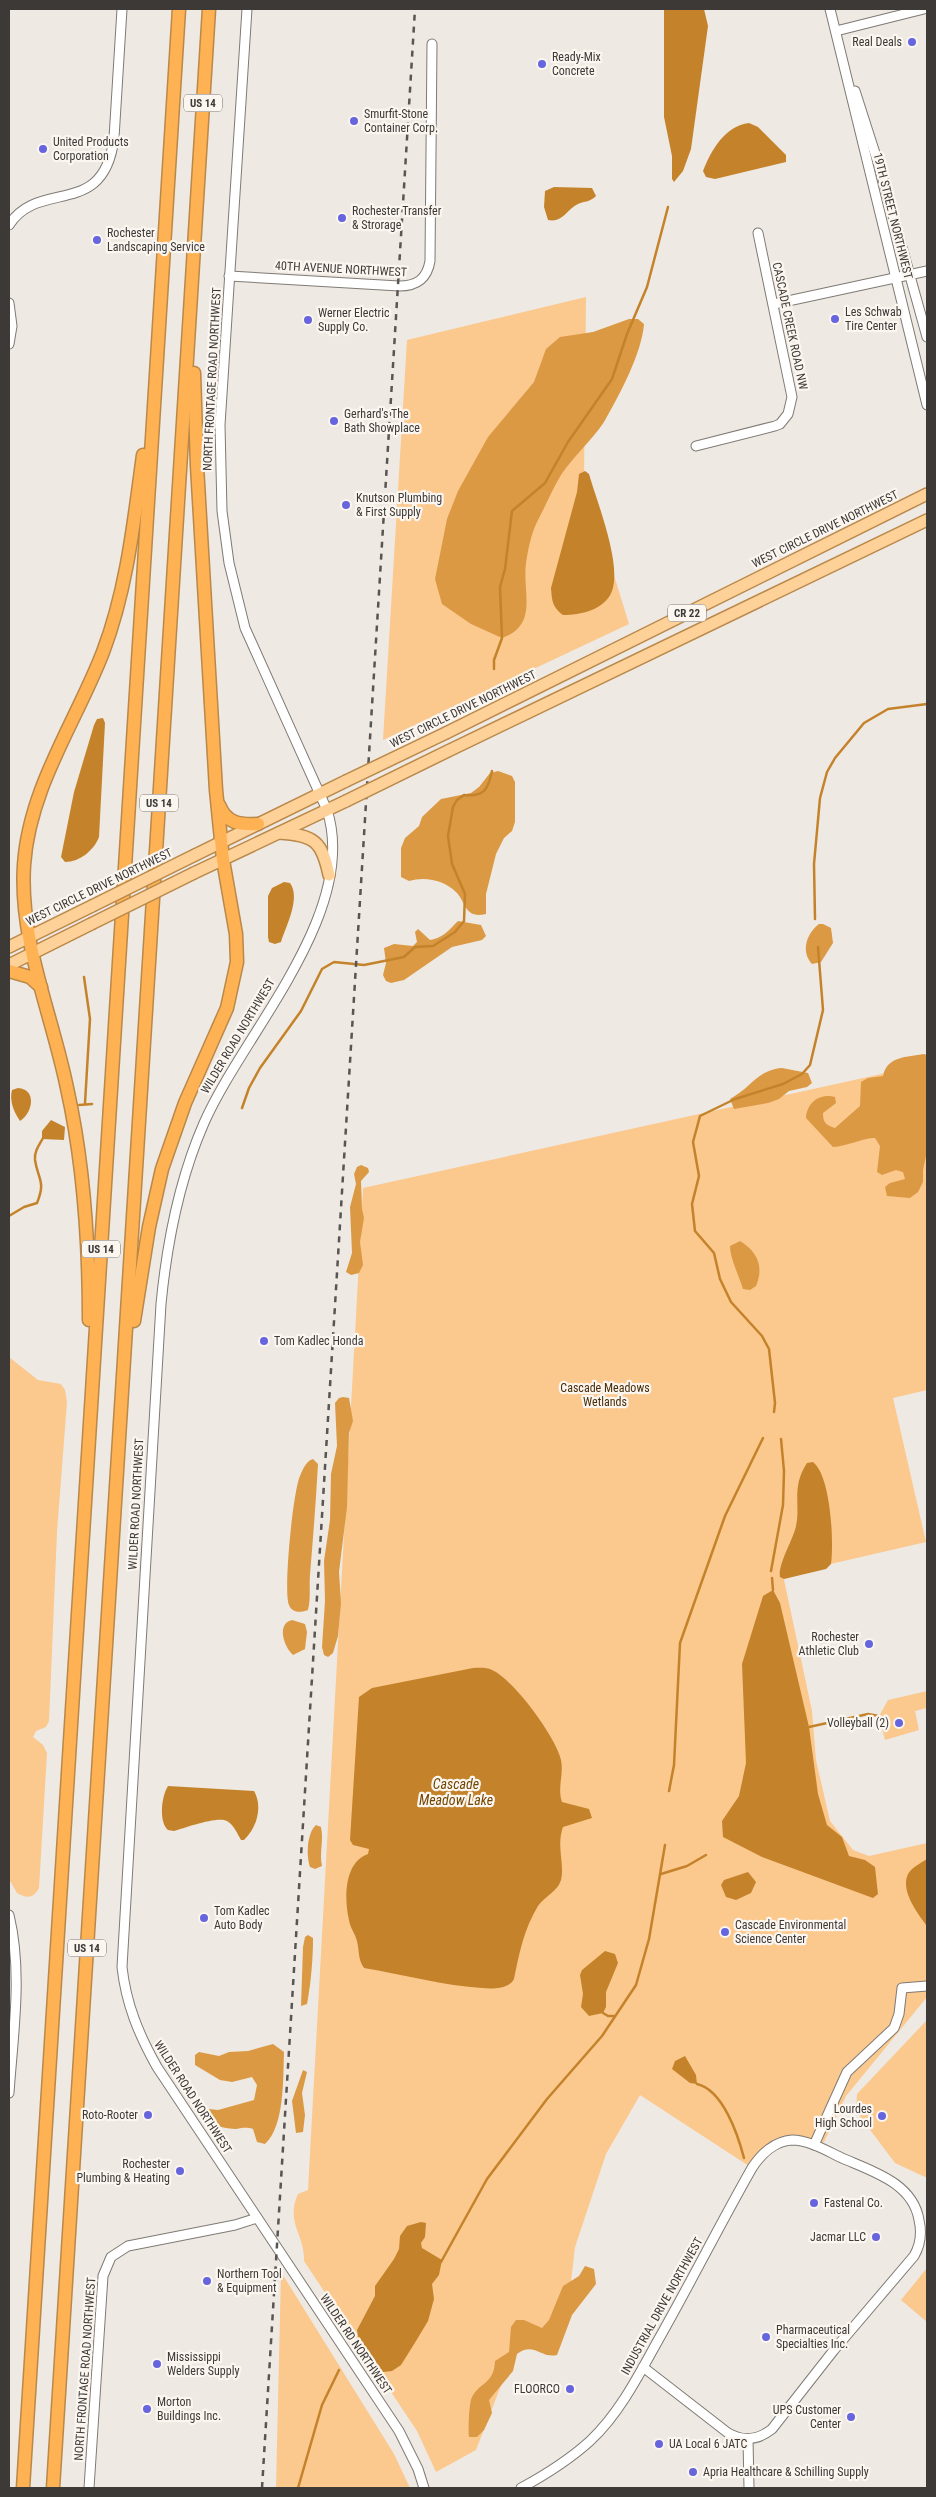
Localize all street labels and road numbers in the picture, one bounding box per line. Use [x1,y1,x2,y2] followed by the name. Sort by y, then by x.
[184,95,222,112] road number: US 14
[871,151,915,281] street label: 19TH STREET NORTHWEST
[275,259,407,279] street label: 40TH AVENUE NORTHWEST
[770,261,810,391] street label: CASCADE CREEK ROAD NW
[200,287,224,471] street label: NORTH FRONTAGE ROAD NORTHWEST
[750,487,900,571] street label: WEST CIRCLE DRIVE NORTHWEST
[668,604,706,622] road number: CR 22
[388,667,538,751] street label: WEST CIRCLE DRIVE NORTHWEST
[140,794,178,811] road number: US 14
[24,845,174,929] street label: WEST CIRCLE DRIVE NORTHWEST
[198,976,278,1096] street label: WILDER ROAD NORTHWEST
[82,1240,120,1258] road number: US 14
[126,1438,146,1570] street label: WILDER ROAD NORTHWEST
[68,1940,106,1956] road number: US 14
[151,2038,235,2156] street label: WILDER ROAD NORTHWEST
[618,2235,706,2377] street label: INDUSTRIAL DRIVE NORTHWEST
[72,2277,98,2461] street label: NORTH FRONTAGE ROAD NORTHWEST
[317,2291,395,2397] street label: WILDER RD NORTHWEST

